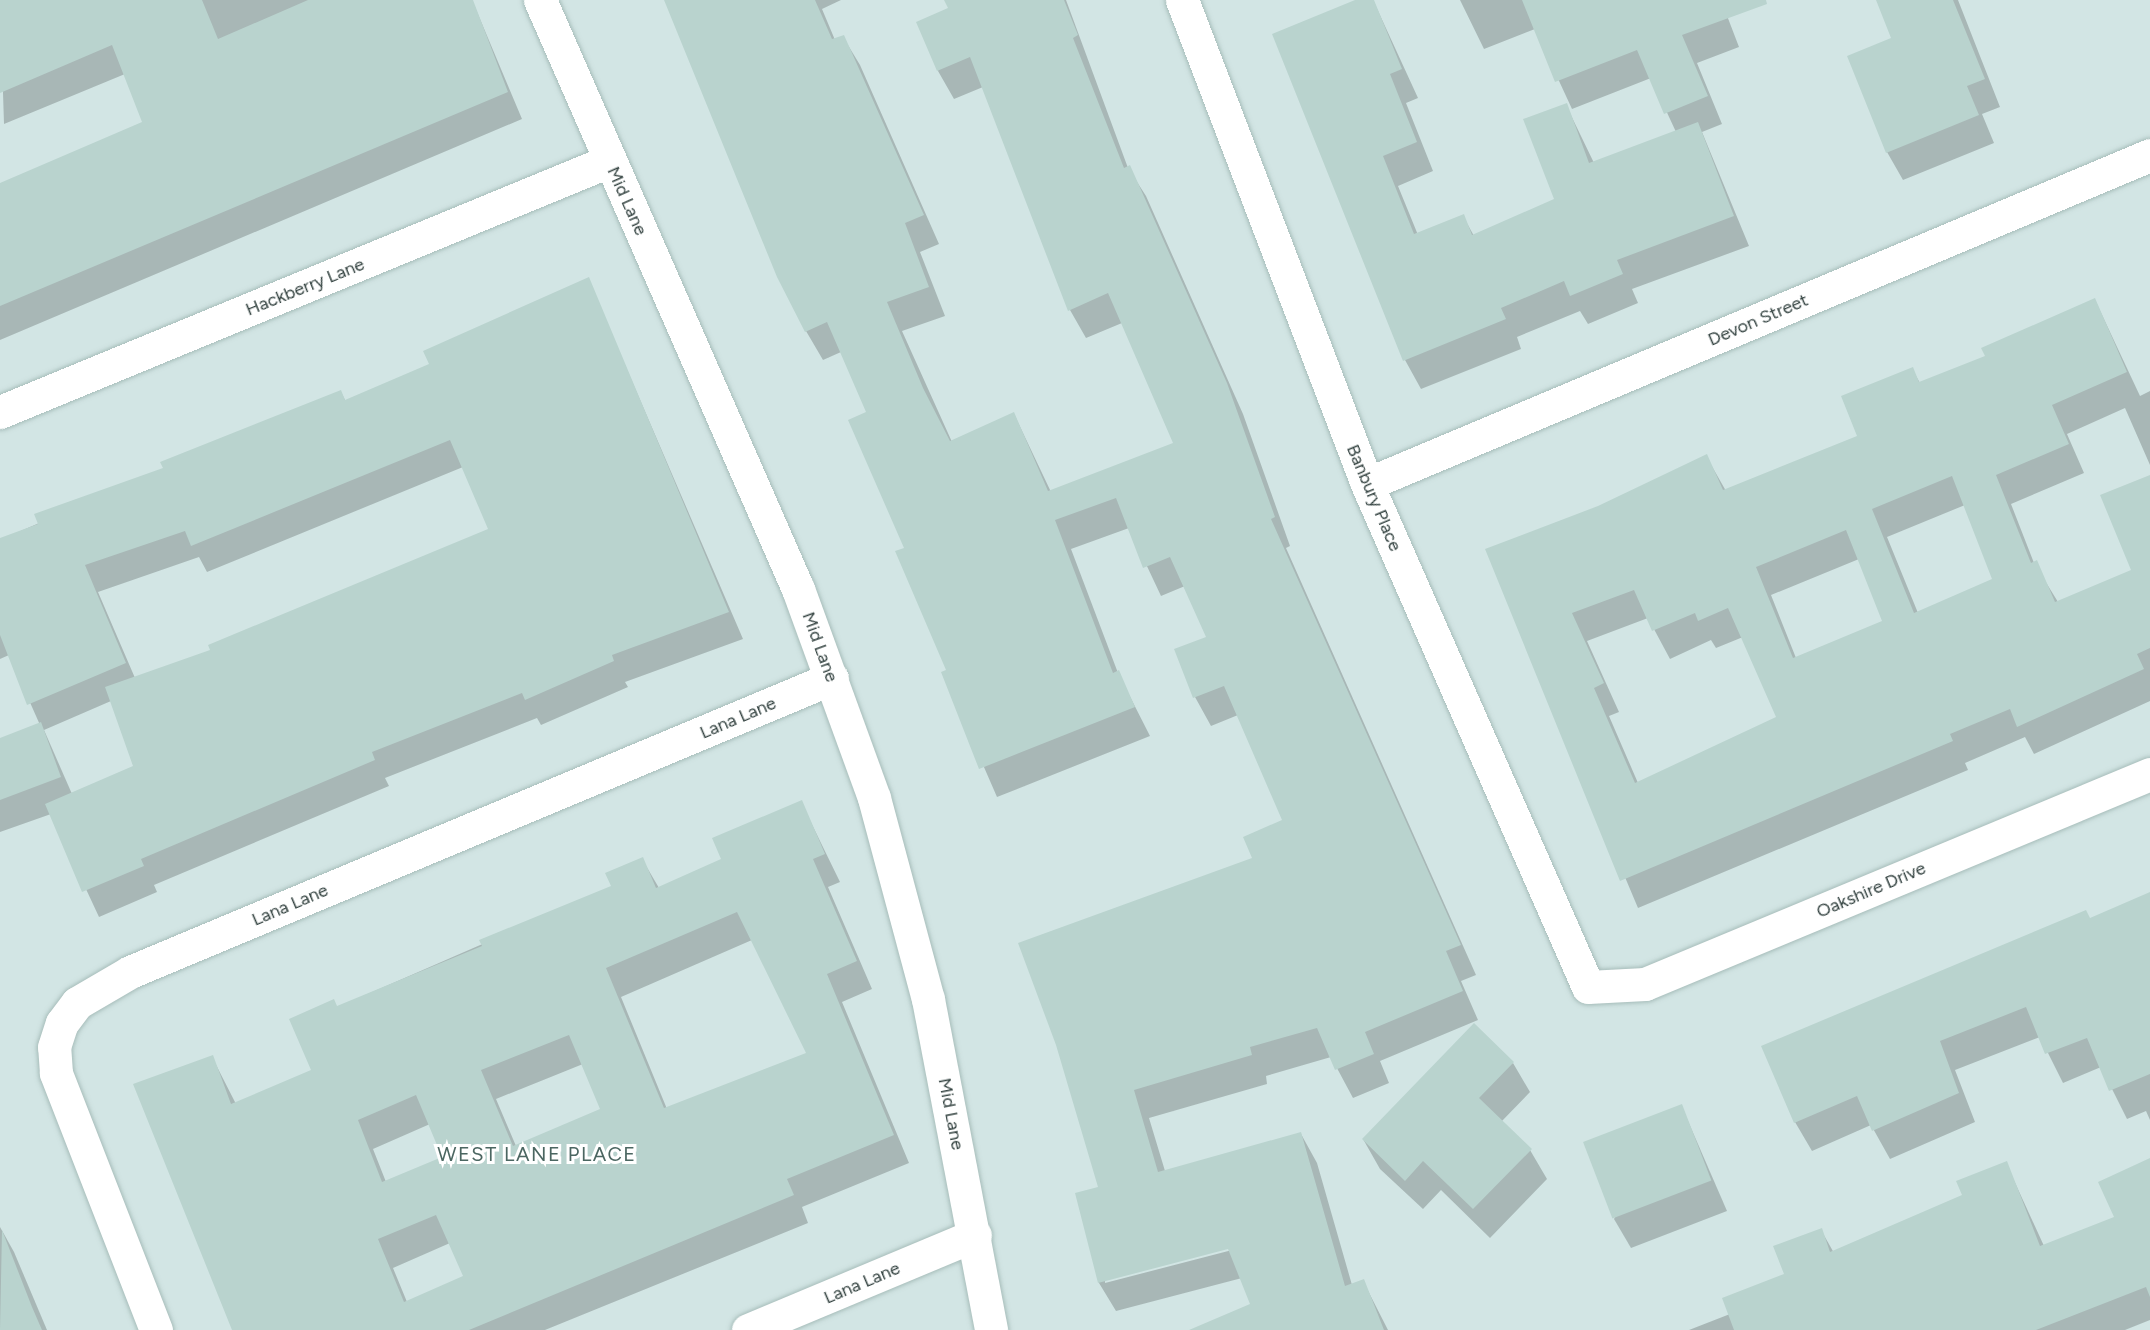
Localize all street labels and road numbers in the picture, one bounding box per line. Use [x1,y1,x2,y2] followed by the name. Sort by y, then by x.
[602,163,652,239] street label: Mid Lane
[243,253,367,321] street label: Hackberry Lane
[1705,289,1811,351] street label: Devon Street
[1342,441,1406,555] street label: Banbury Place
[797,609,843,685] street label: Mid Lane
[697,692,779,744] street label: Lana Lane
[1813,857,1929,923] street label: Oakshire Drive
[249,879,331,931] street label: Lana Lane
[933,1076,969,1152] street label: Mid Lane
[821,1257,903,1309] street label: Lana Lane

